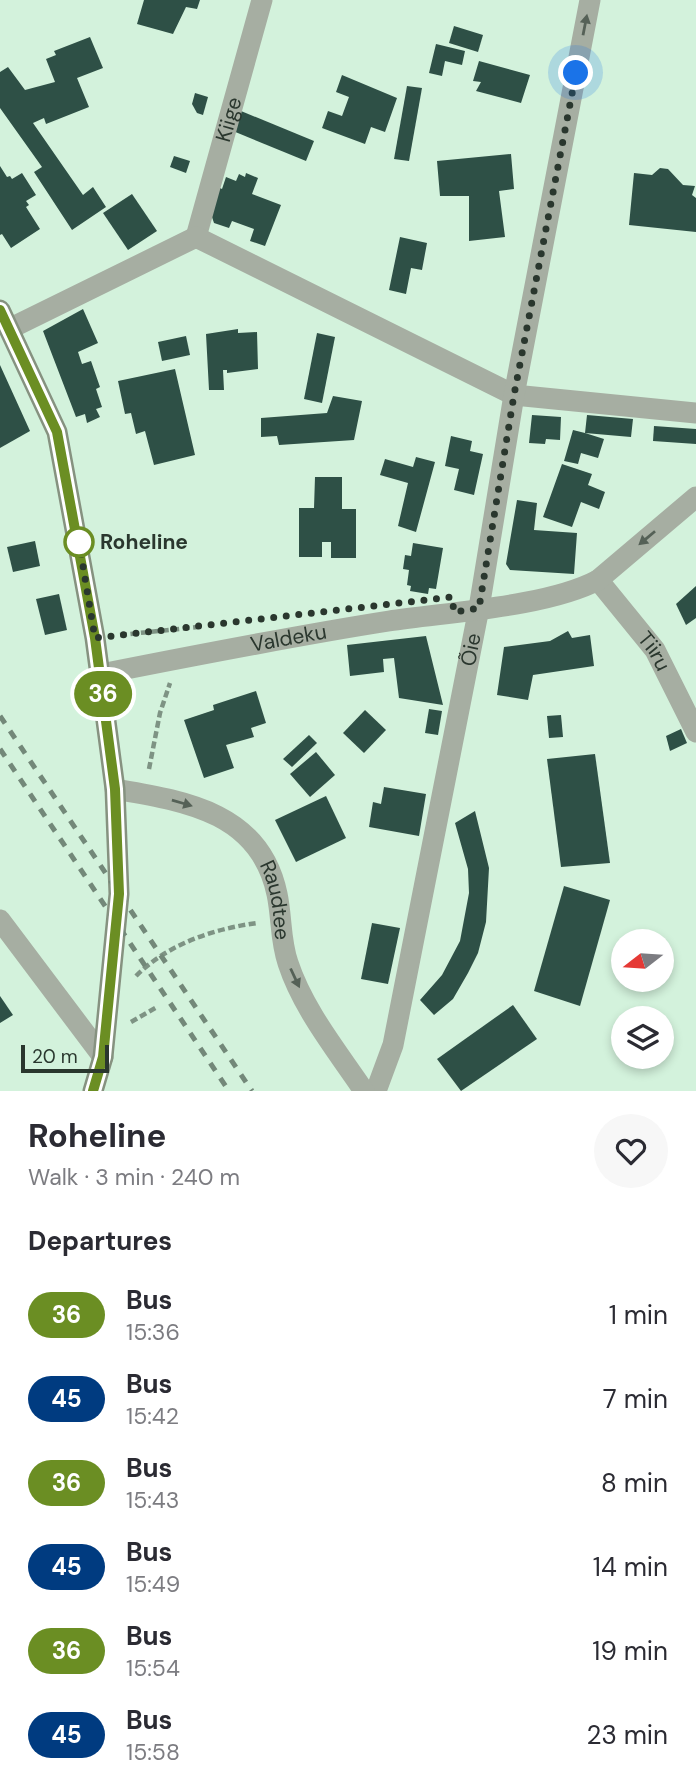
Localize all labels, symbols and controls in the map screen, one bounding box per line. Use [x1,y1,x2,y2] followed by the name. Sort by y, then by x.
[580,14,591,36] one-way arrow
[558,55,593,90] your location
[209,94,248,145] street label: Kiige
[64,527,94,557] marker: Roheline
[100,528,188,556] place label: Roheline
[638,530,656,546] one-way arrow
[248,618,329,659] street label: Valdeku
[631,626,677,676] street label: Tiiru
[454,631,488,669] street label: Õie
[72,671,134,717] line badge: 36
[88,678,118,709] text: 36
[172,798,193,808] one-way arrow
[253,856,297,941] street label: Raudtee
[611,929,674,992] north arrow
[611,929,674,1069] map controls
[290,968,301,989] one-way arrow
[611,1006,674,1069] button: layers
[21,1042,108,1074] scale bar
[32,1044,78,1069] text: 20 m
[28,1114,166,1157] text: Roheline
[594,1114,668,1188] button: heart
[28,1162,240,1192] text: Walk · 3 min · 240 m
[28,1224,172,1258] text: Departures
[126,1283,172,1317] text: Bus
[609,1298,668,1332] text: 1 min
[52,1299,81,1330] text: 36
[126,1317,180,1347] text: 15:36
[126,1367,172,1401] text: Bus
[603,1382,668,1416] text: 7 min
[51,1383,82,1414] text: 45
[126,1401,179,1431] text: 15:42
[126,1451,172,1485] text: Bus
[601,1466,668,1500] text: 8 min
[52,1467,81,1498] text: 36
[126,1485,179,1515] text: 15:43
[126,1535,172,1569] text: Bus
[593,1550,668,1584] text: 14 min
[51,1551,82,1582] text: 45
[126,1569,180,1599] text: 15:49
[126,1619,172,1653] text: Bus
[592,1634,668,1668] text: 19 min
[52,1635,81,1666] text: 36
[126,1653,180,1683] text: 15:54
[126,1703,172,1737] text: Bus
[586,1718,668,1752] text: 23 min
[51,1719,82,1750] text: 45
[126,1737,180,1767] text: 15:58

